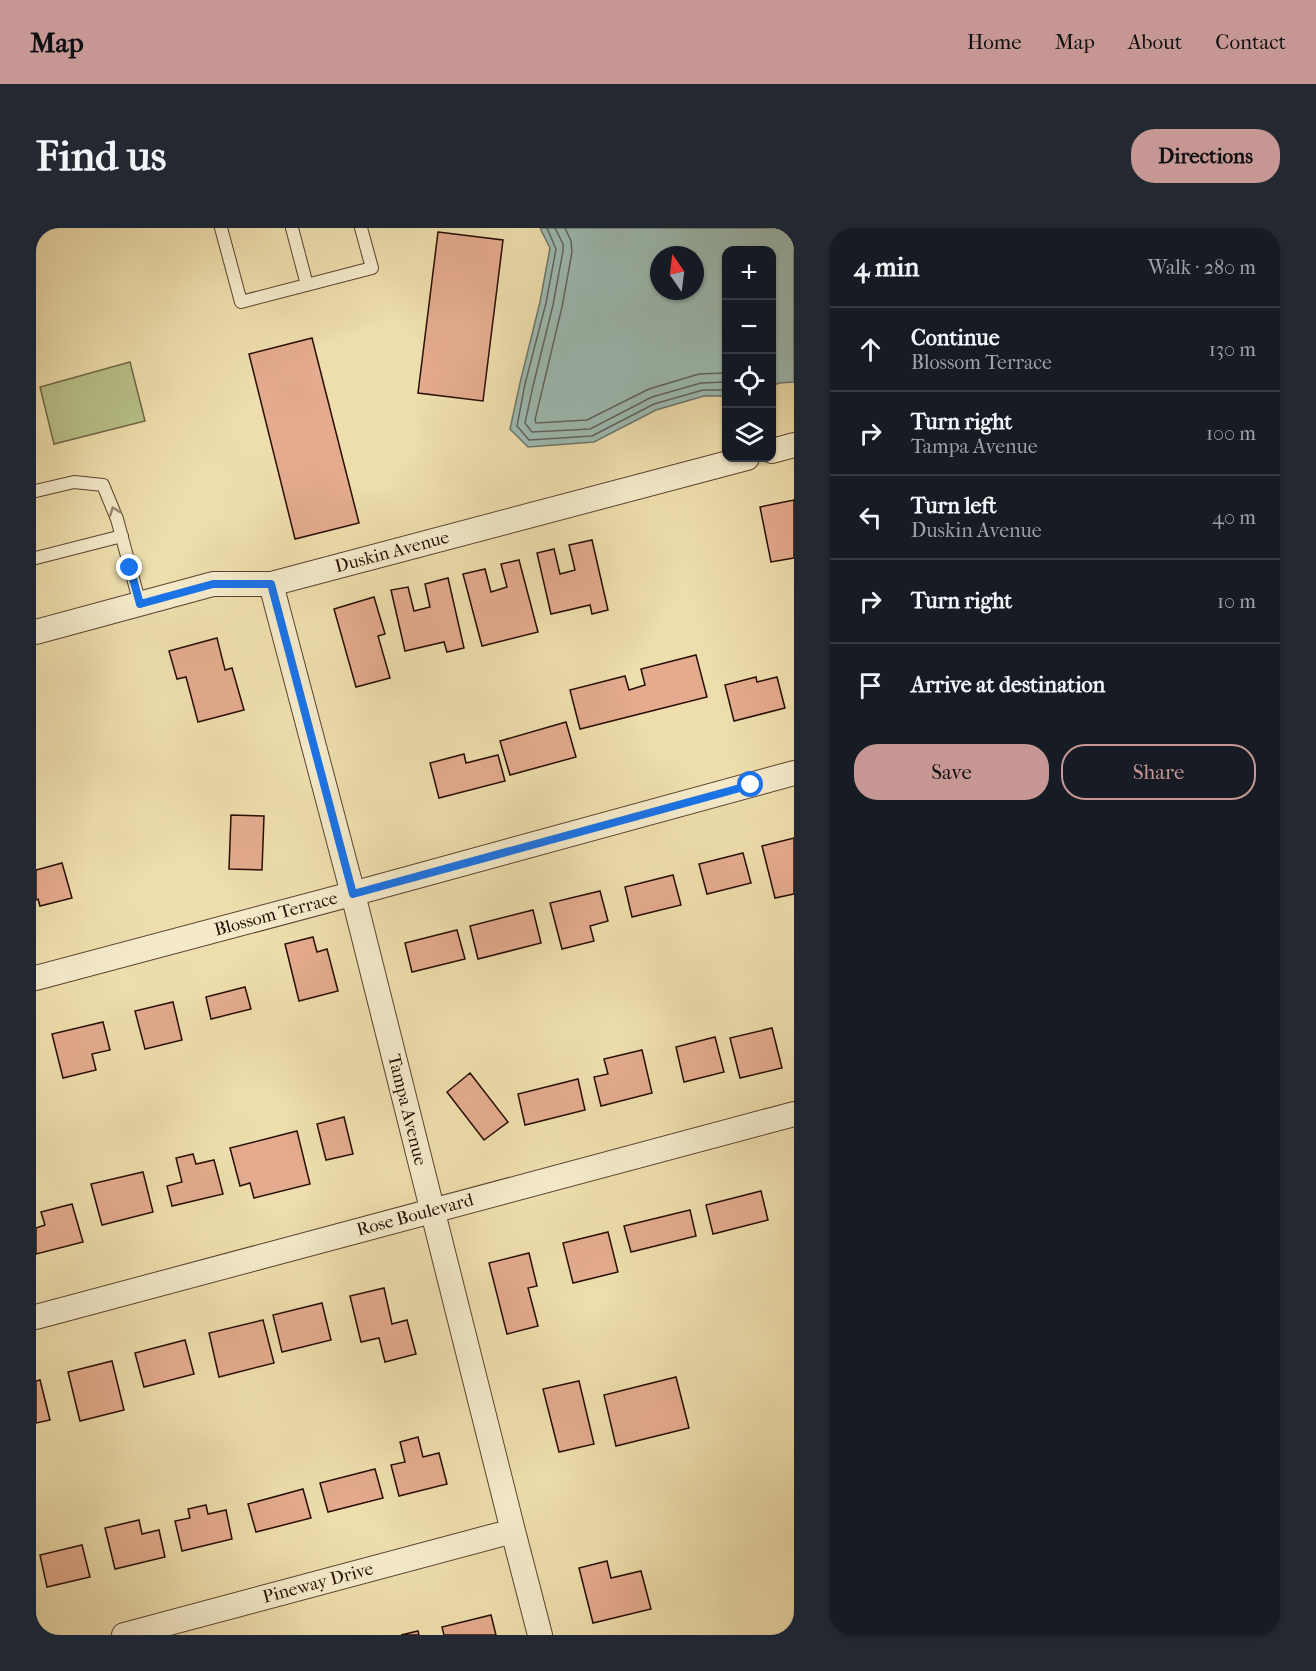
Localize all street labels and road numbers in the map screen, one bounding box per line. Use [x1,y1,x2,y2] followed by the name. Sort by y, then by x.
[333,527,452,577] street label: Duskin Avenue
[212,887,340,941] street label: Blossom Terrace
[383,1052,431,1168] street label: Tampa Avenue
[354,1189,476,1241] street label: Rose Boulevard
[260,1558,376,1608] street label: Pineway Drive

